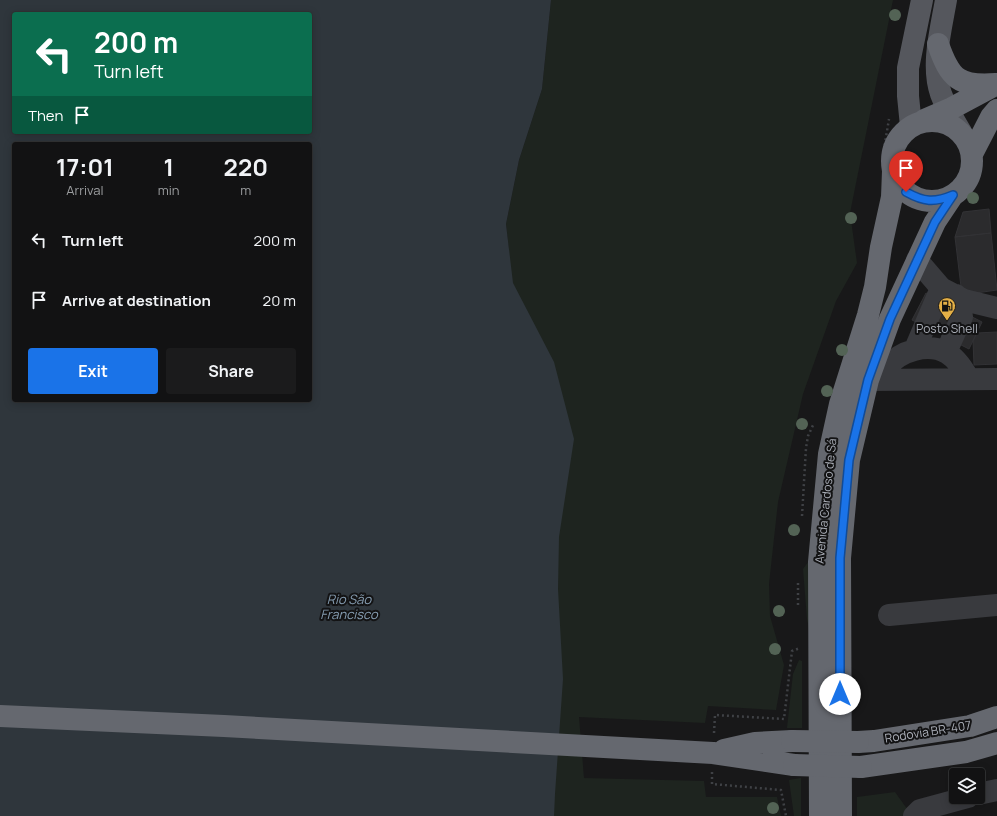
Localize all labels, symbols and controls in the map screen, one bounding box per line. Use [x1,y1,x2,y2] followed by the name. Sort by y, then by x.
[94,23,178,61] text: 200 m
[28,28,80,80] icon: left
[94,59,164,83] text: Turn left
[71,104,93,126] icon: arrive
[28,105,63,126] text: Then
[56,150,114,183] text: 17:01
[163,150,174,183] text: 1
[224,150,268,183] text: 220
[889,151,923,192] pin
[895,157,917,179] icon: arrive
[66,181,103,199] text: Arrival
[158,181,180,199] text: min
[240,181,251,199] text: m
[28,229,50,251] icon: left
[62,230,124,251] text: Turn left
[253,230,296,251] text: 200 m
[28,289,50,311] icon: arrive
[62,290,211,311] text: Arrive at destination
[263,290,296,311] text: 20 m
[937,296,957,321] fuel station icon: Posto Shell
[916,320,978,337] place label: Posto Shell
[28,348,158,394] button: Exit
[166,348,296,394] button: Share
[810,437,841,564] street label: Avenida Cardoso de Sá
[320,590,379,623] water label: Rio São Francisco
[819,673,861,715] position arrow
[884,716,972,747] street label: Rodovia BR-407
[949,768,985,804] map controls
[949,768,985,804] button: layers

